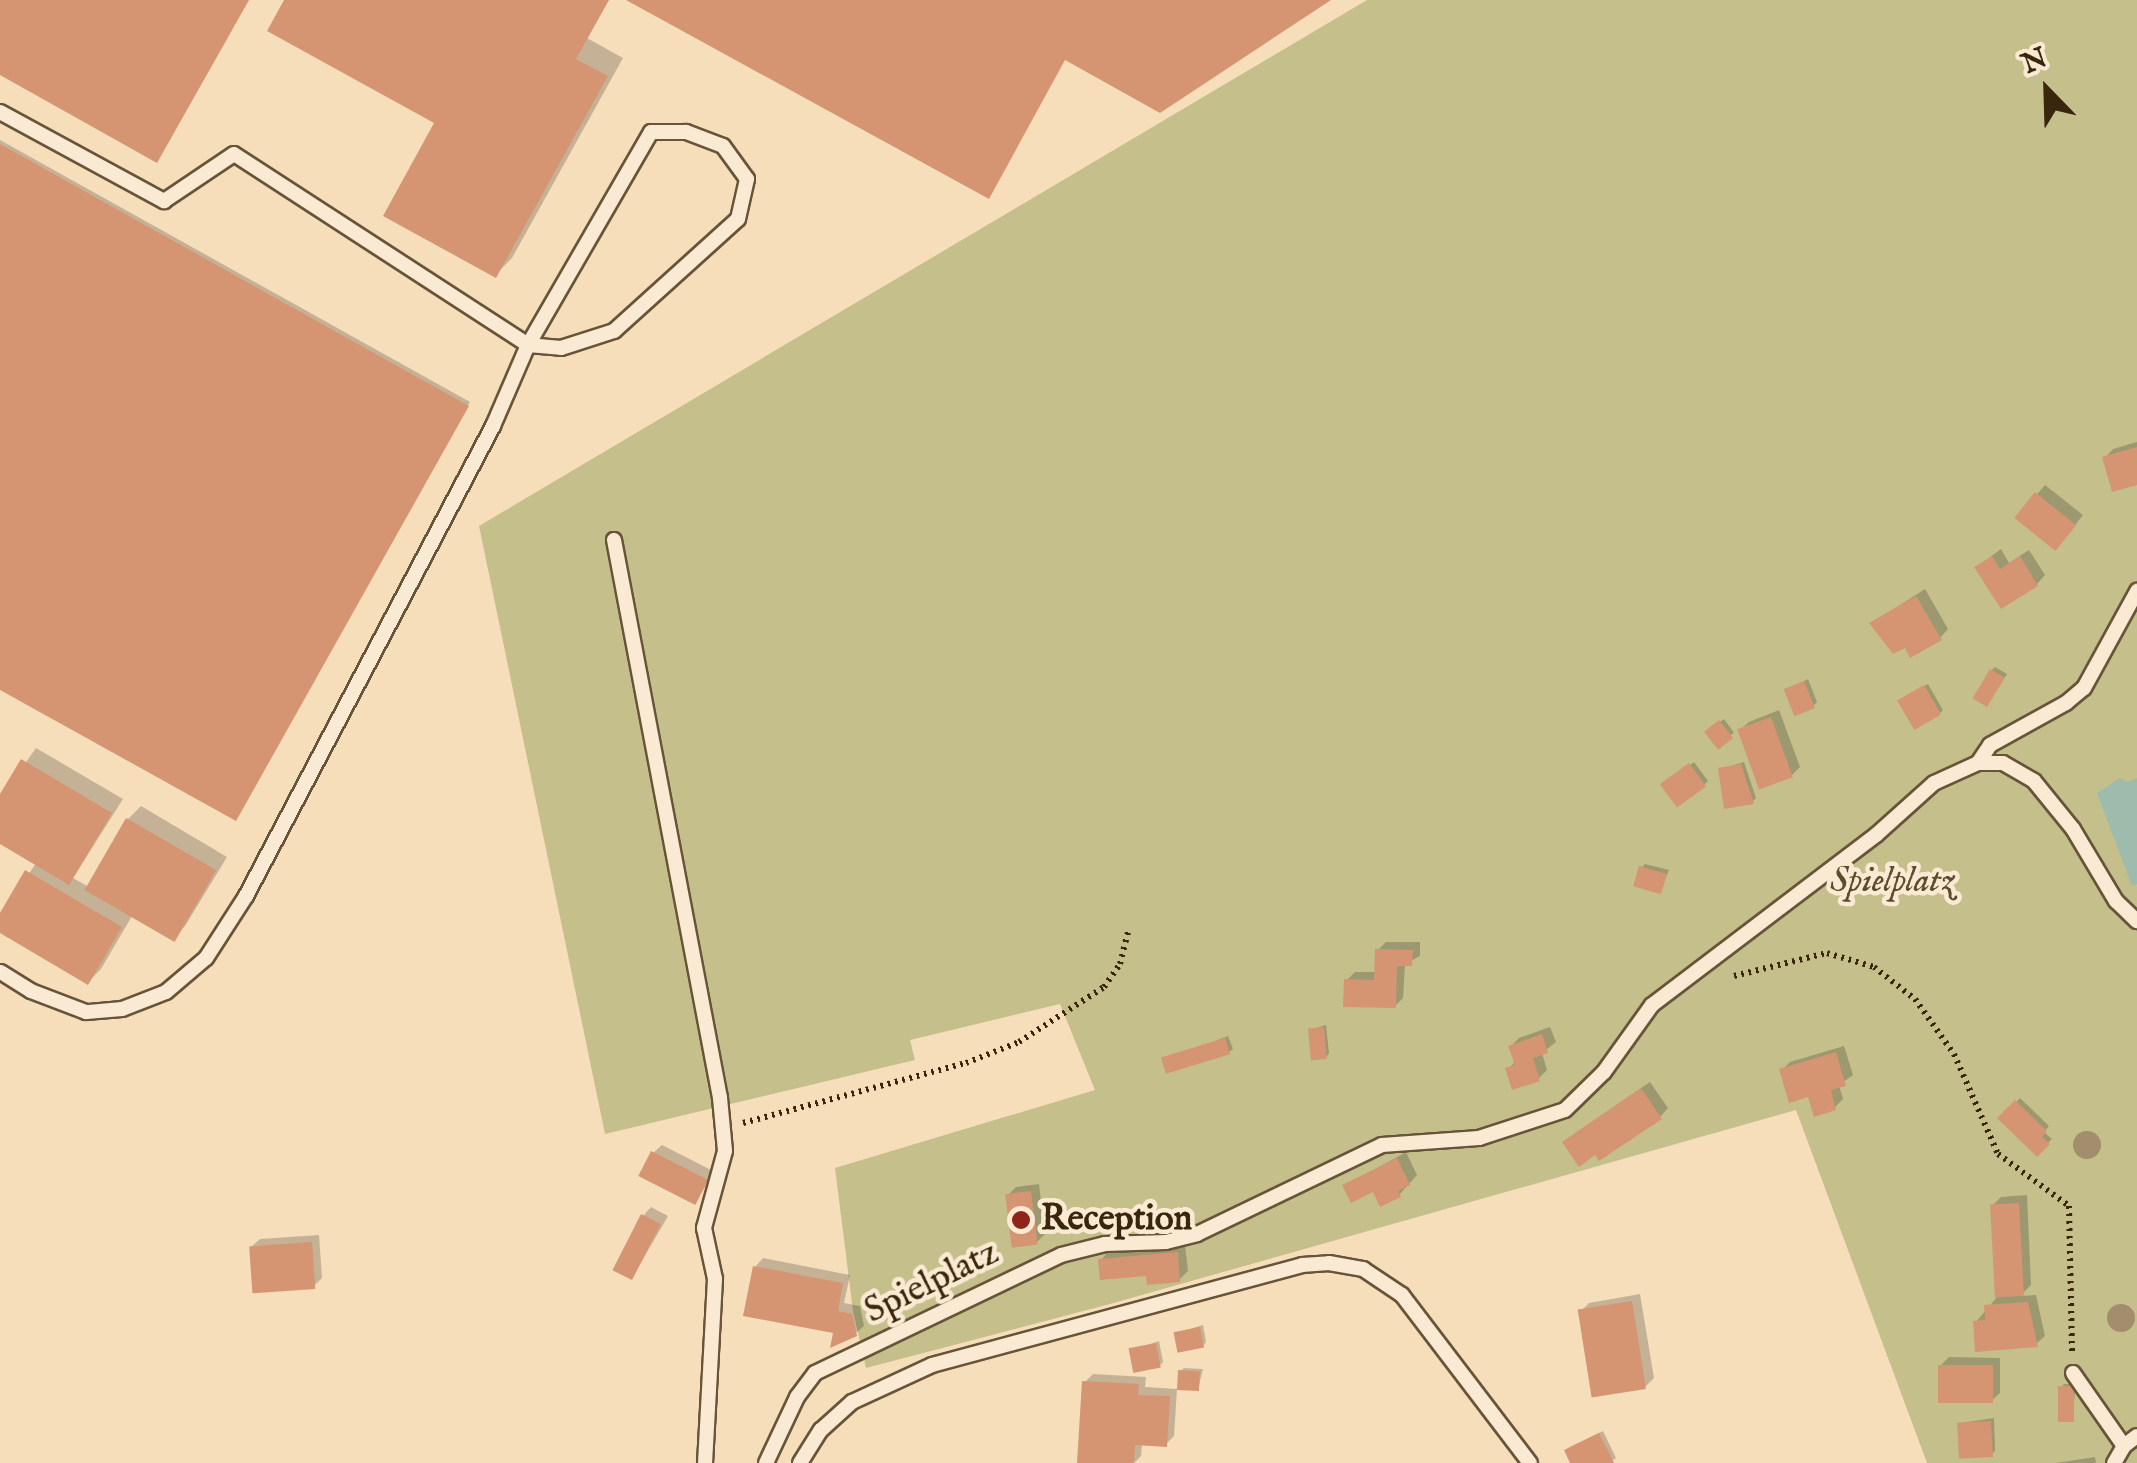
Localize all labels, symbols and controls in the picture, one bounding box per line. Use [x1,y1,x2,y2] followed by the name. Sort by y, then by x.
[1997,40,2097,140] north arrow
[2017,41,2053,83] text: N
[1830,861,1954,903] park label: Spielplatz
[1041,1199,1192,1241] place label: Reception
[1010,1209,1032,1231] marker: Reception
[858,1233,1006,1333] street label: Spielplatz

